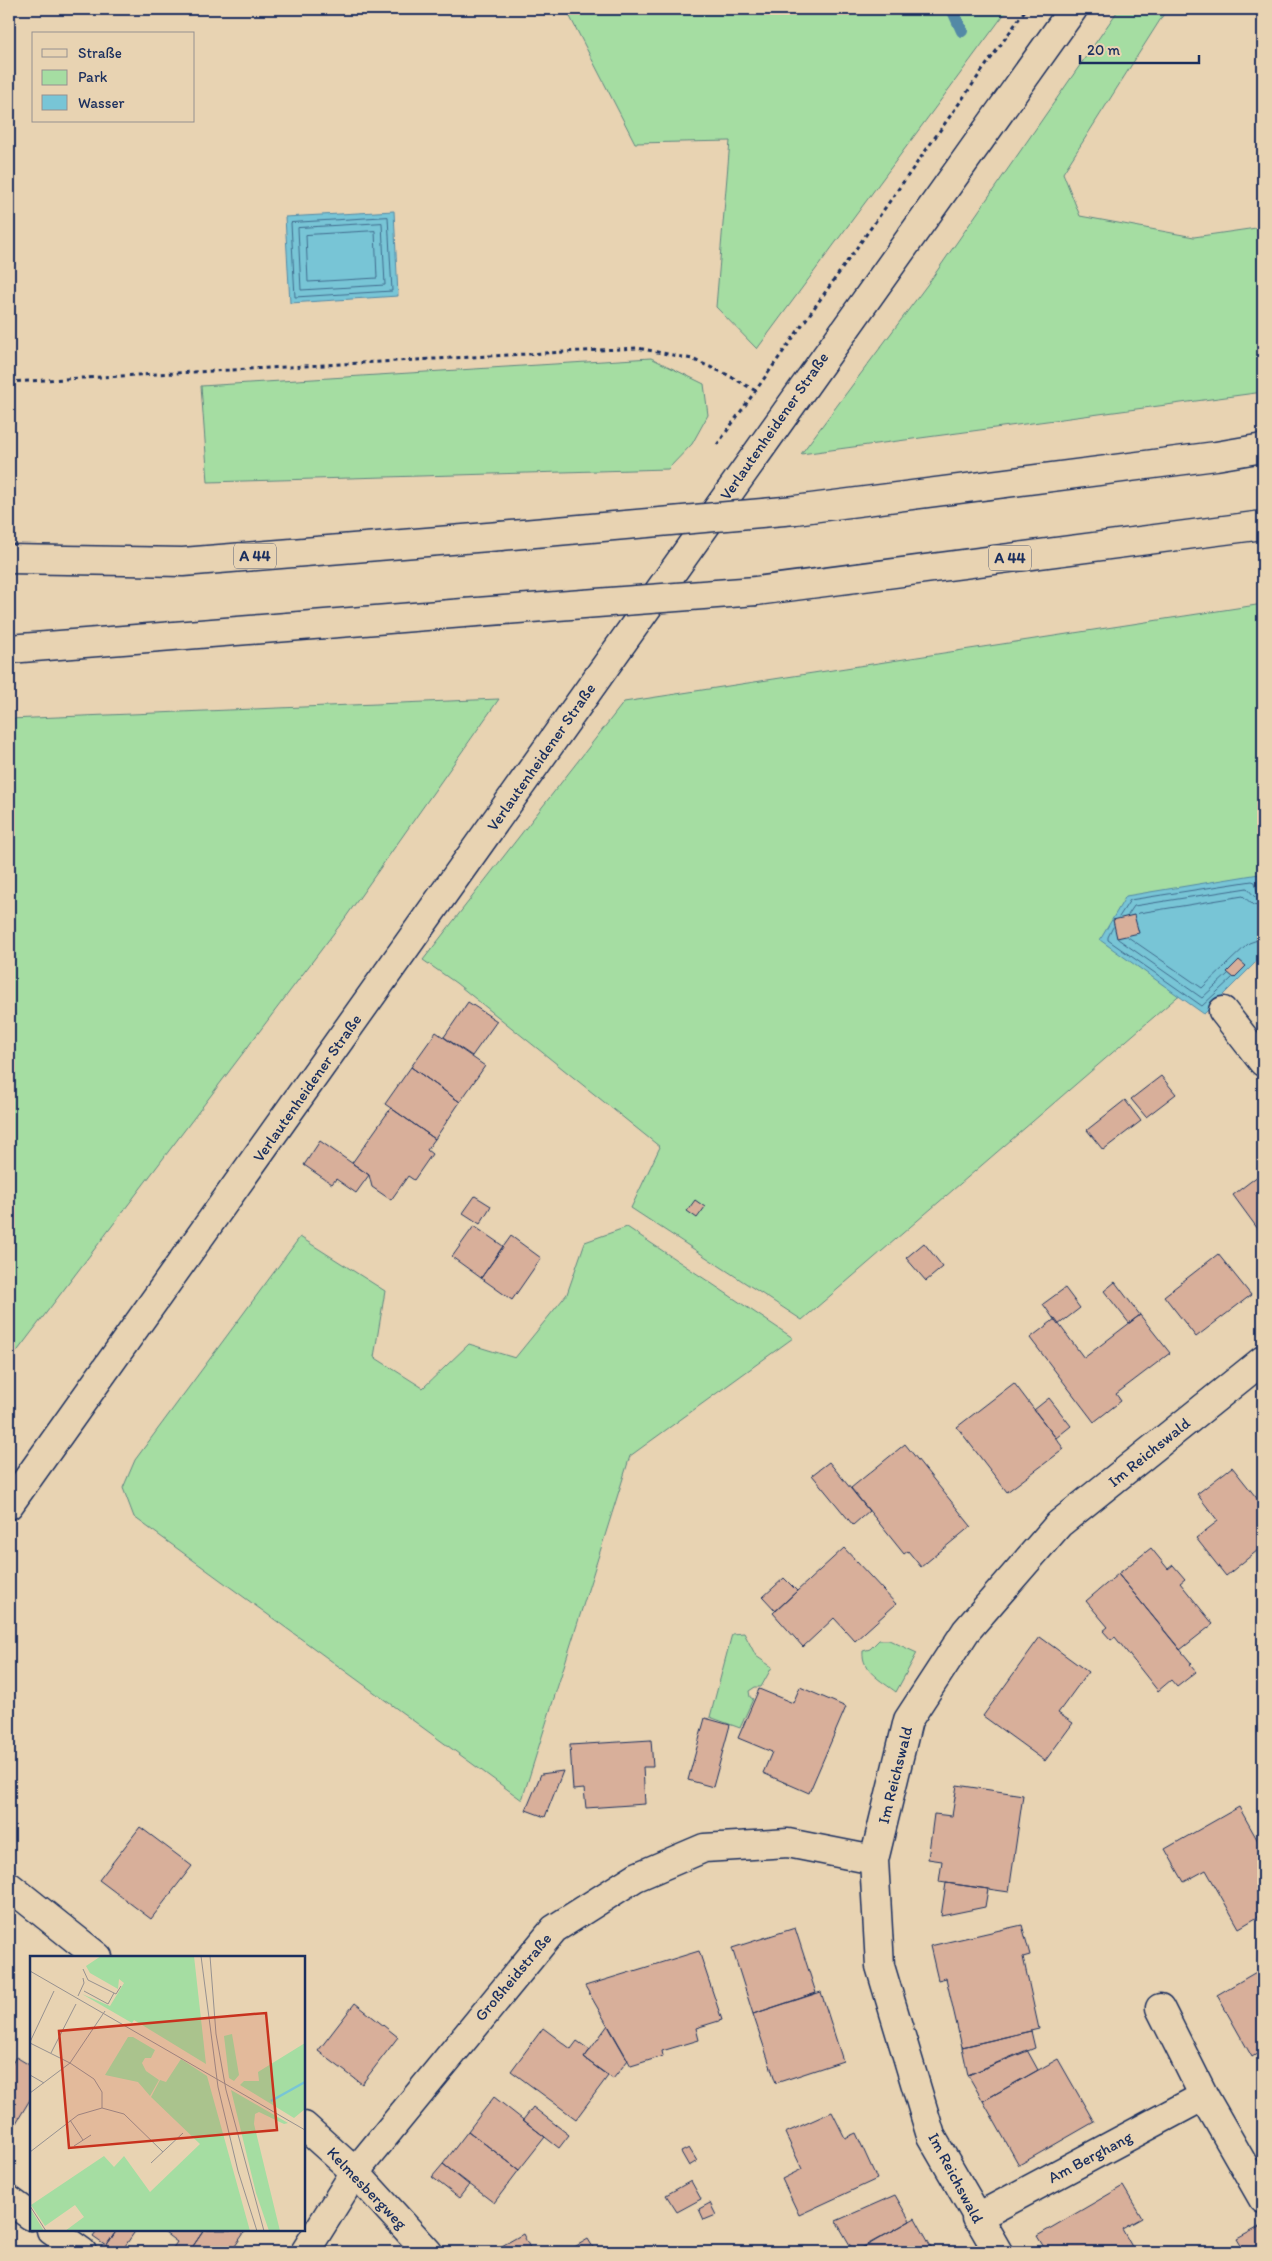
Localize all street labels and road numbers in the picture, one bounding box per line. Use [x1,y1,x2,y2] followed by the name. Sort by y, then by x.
[716,348,832,504] street label: Verlautenheidener Straße
[234,544,276,568] road number: A 44
[989,546,1031,570] road number: A 44
[483,679,599,835] street label: Verlautenheidener Straße
[249,1010,365,1166] street label: Verlautenheidener Straße
[1104,1413,1194,1491] street label: Im Reichswald
[874,1724,916,1826] street label: Im Reichswald
[471,1929,555,2025] street label: Großheidstraße
[1045,2126,1136,2187] street label: Am Berghang
[924,2129,988,2227] street label: Im Reichswald
[323,2143,412,2234] street label: Kelmesbergweg

